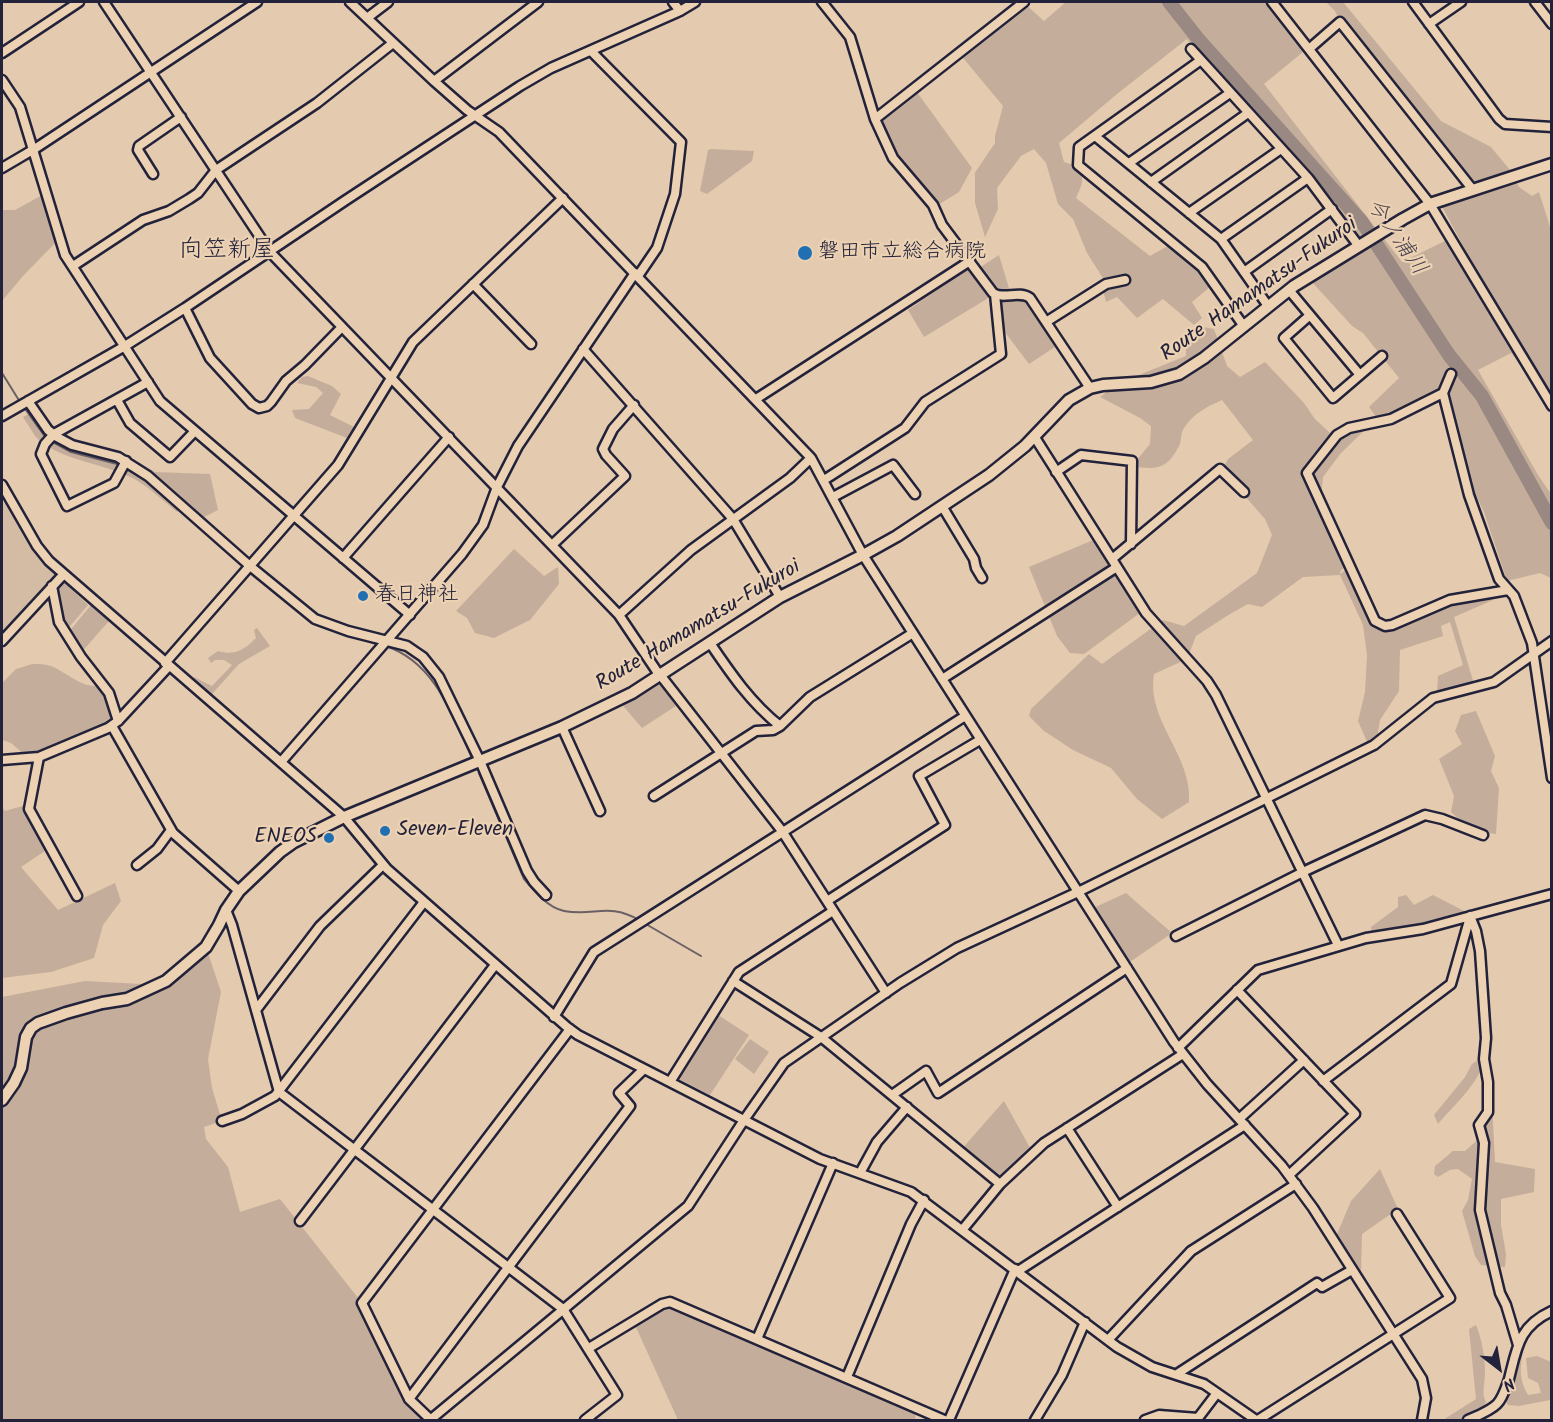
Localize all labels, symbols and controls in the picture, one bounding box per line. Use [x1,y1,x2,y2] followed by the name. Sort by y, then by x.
[1359,194,1431,282] water label: 今ノ浦川
[1157,214,1363,368] street label: Route Hamamatsu-Fukuroi
[179,238,275,266] district label: 向笠新屋
[818,240,986,266] place label: 磐田市立総合病院
[796,244,814,262] marker: 磐田市立総合病院
[592,556,806,698] street label: Route Hamamatsu-Fukuroi
[375,583,459,609] place label: 春日神社
[356,589,370,603] marker: 春日神社
[397,818,513,844] place label: Seven-Eleven
[378,824,392,838] marker: Seven-Eleven
[254,825,317,851] place label: ENEOS
[322,831,336,845] marker: ENEOS
[1469,1338,1529,1398] north arrow
[1498,1371,1519,1397] text: N

